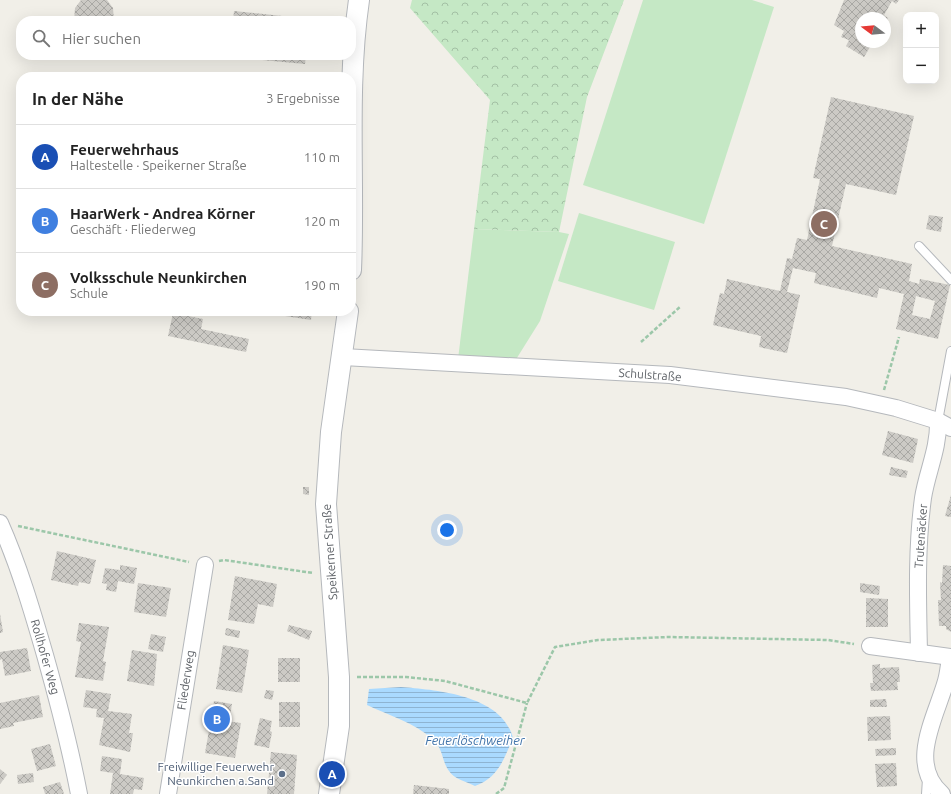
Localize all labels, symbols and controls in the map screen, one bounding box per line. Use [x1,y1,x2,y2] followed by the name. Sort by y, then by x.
[855,12,891,48] north arrow
[903,12,939,84] map controls
[903,12,939,48] button: +
[16,16,356,60] search box
[30,27,52,49] icon: search
[62,30,141,47] text: Hier suchen
[903,48,939,84] button: −
[32,89,124,108] text: In der Nähe
[266,91,340,105] text: 3 Ergebnisse
[70,141,179,158] text: Feuerwehrhaus
[40,150,50,164] text: A
[304,150,340,164] text: 110 m
[70,158,247,172] text: Haltestelle · Speikerner Straße
[70,205,255,222] text: HaarWerk - Andrea Körner
[811,209,837,239] pin: C
[41,214,49,228] text: B
[304,214,340,228] text: 120 m
[70,222,196,236] text: Geschäft · Fliederweg
[70,269,247,286] text: Volksschule Neunkirchen
[41,278,49,292] text: C
[304,278,340,292] text: 190 m
[70,286,108,300] text: Schule
[618,366,682,383] street label: Schulstraße
[912,503,929,569] street label: Trutenäcker
[320,504,339,600] street label: Speikerner Straße
[437,520,457,540] your location
[29,618,62,696] street label: Rollhofer Weg
[174,649,197,711] street label: Fliederweg
[204,704,230,734] pin: B
[425,733,526,747] water label: Feuerlöschweiher
[319,759,345,789] pin: A
[158,760,274,787] place label: Freiwillige Feuerwehr Neunkirchen a.Sand
[277,769,287,779] marker: Freiwillige Feuerwehr Neunkirchen a.Sand

